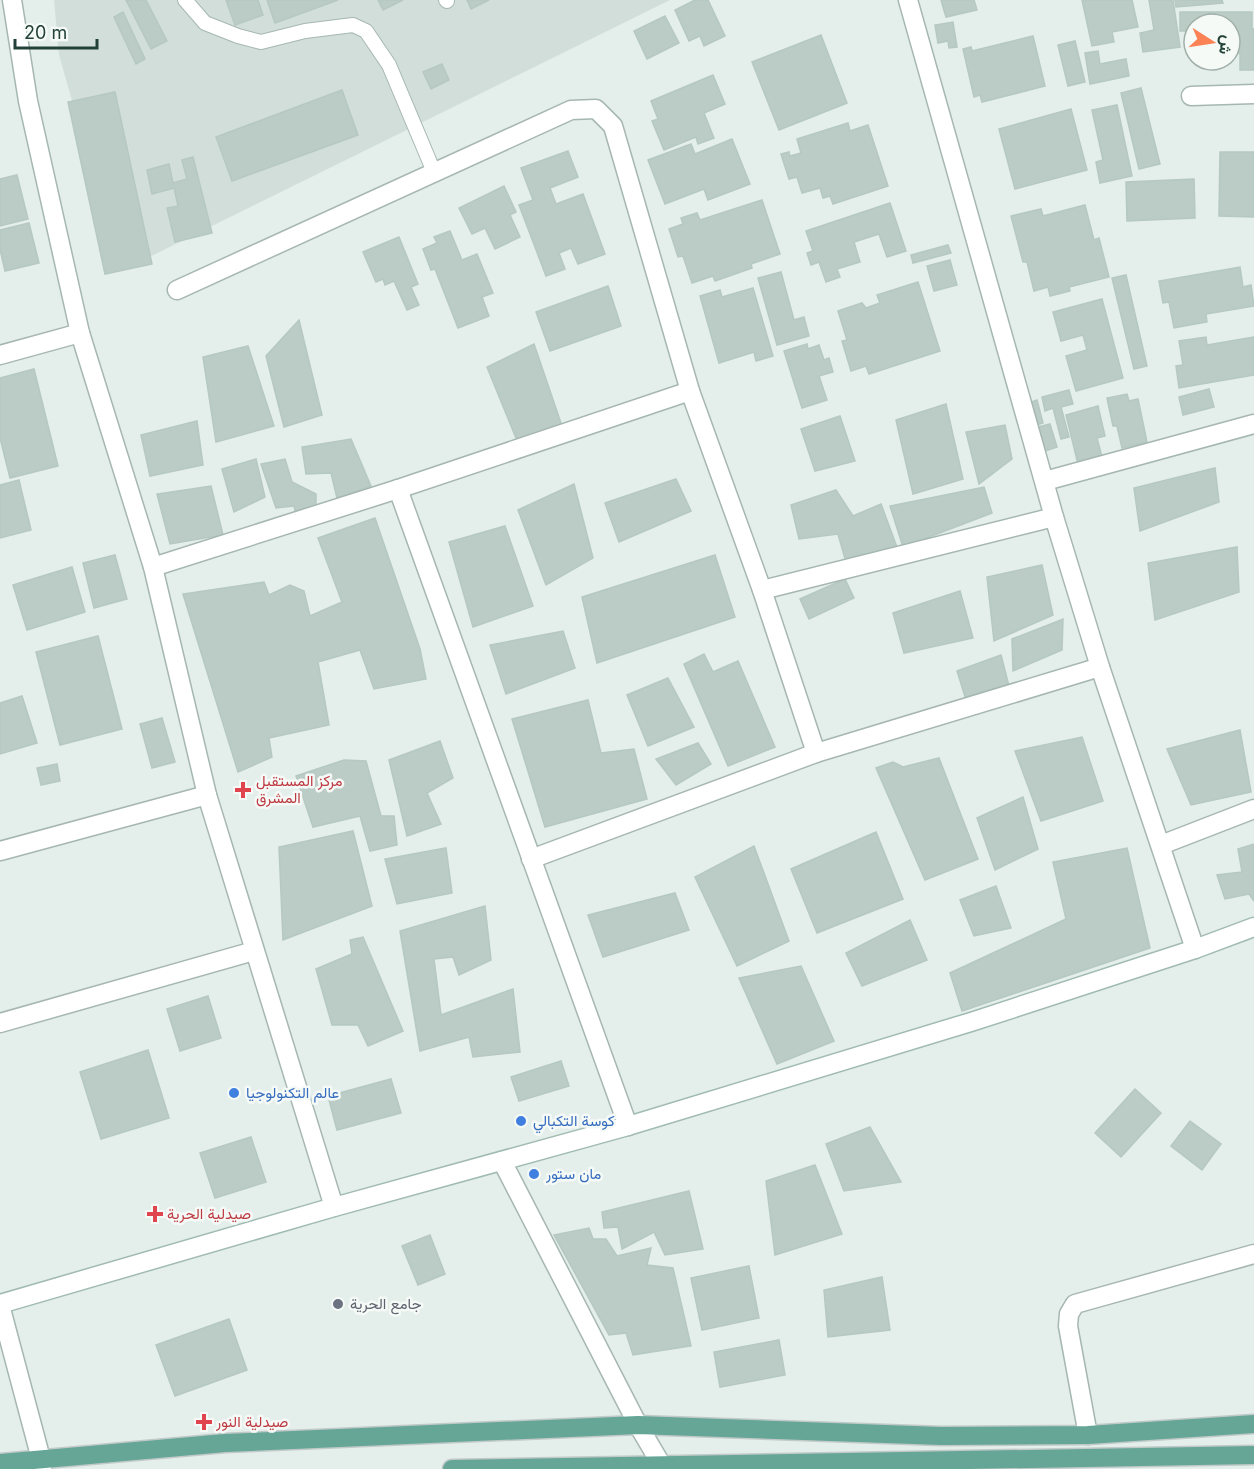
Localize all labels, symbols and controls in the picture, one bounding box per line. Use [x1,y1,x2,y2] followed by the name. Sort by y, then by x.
[15,12,98,50] scale bar
[1182,12,1242,72] north arrow
[24,22,67,43] text: 20 m
[1215,34,1238,57] text: ش
[256,771,343,807] place label: مركز المستقبل المشرق
[234,781,252,799] marker: مركز المستقبل المشرق
[246,1083,339,1103] place label: عالم التكنولوجيا
[227,1086,241,1100] marker: عالم التكنولوجيا
[533,1111,615,1134] place label: كوسة التكبالي
[514,1114,528,1128] marker: كوسة التكبالي
[545,1164,601,1183] place label: مان ستور
[527,1167,541,1181] marker: مان ستور
[167,1204,251,1223] place label: صيدلية الحرية
[148,1207,162,1221] marker: صيدلية الحرية
[350,1294,421,1315] place label: جامع الحرية
[331,1297,345,1311] marker: جامع الحرية
[215,1412,288,1431] place label: صيدلية النور
[197,1415,211,1429] marker: صيدلية النور

